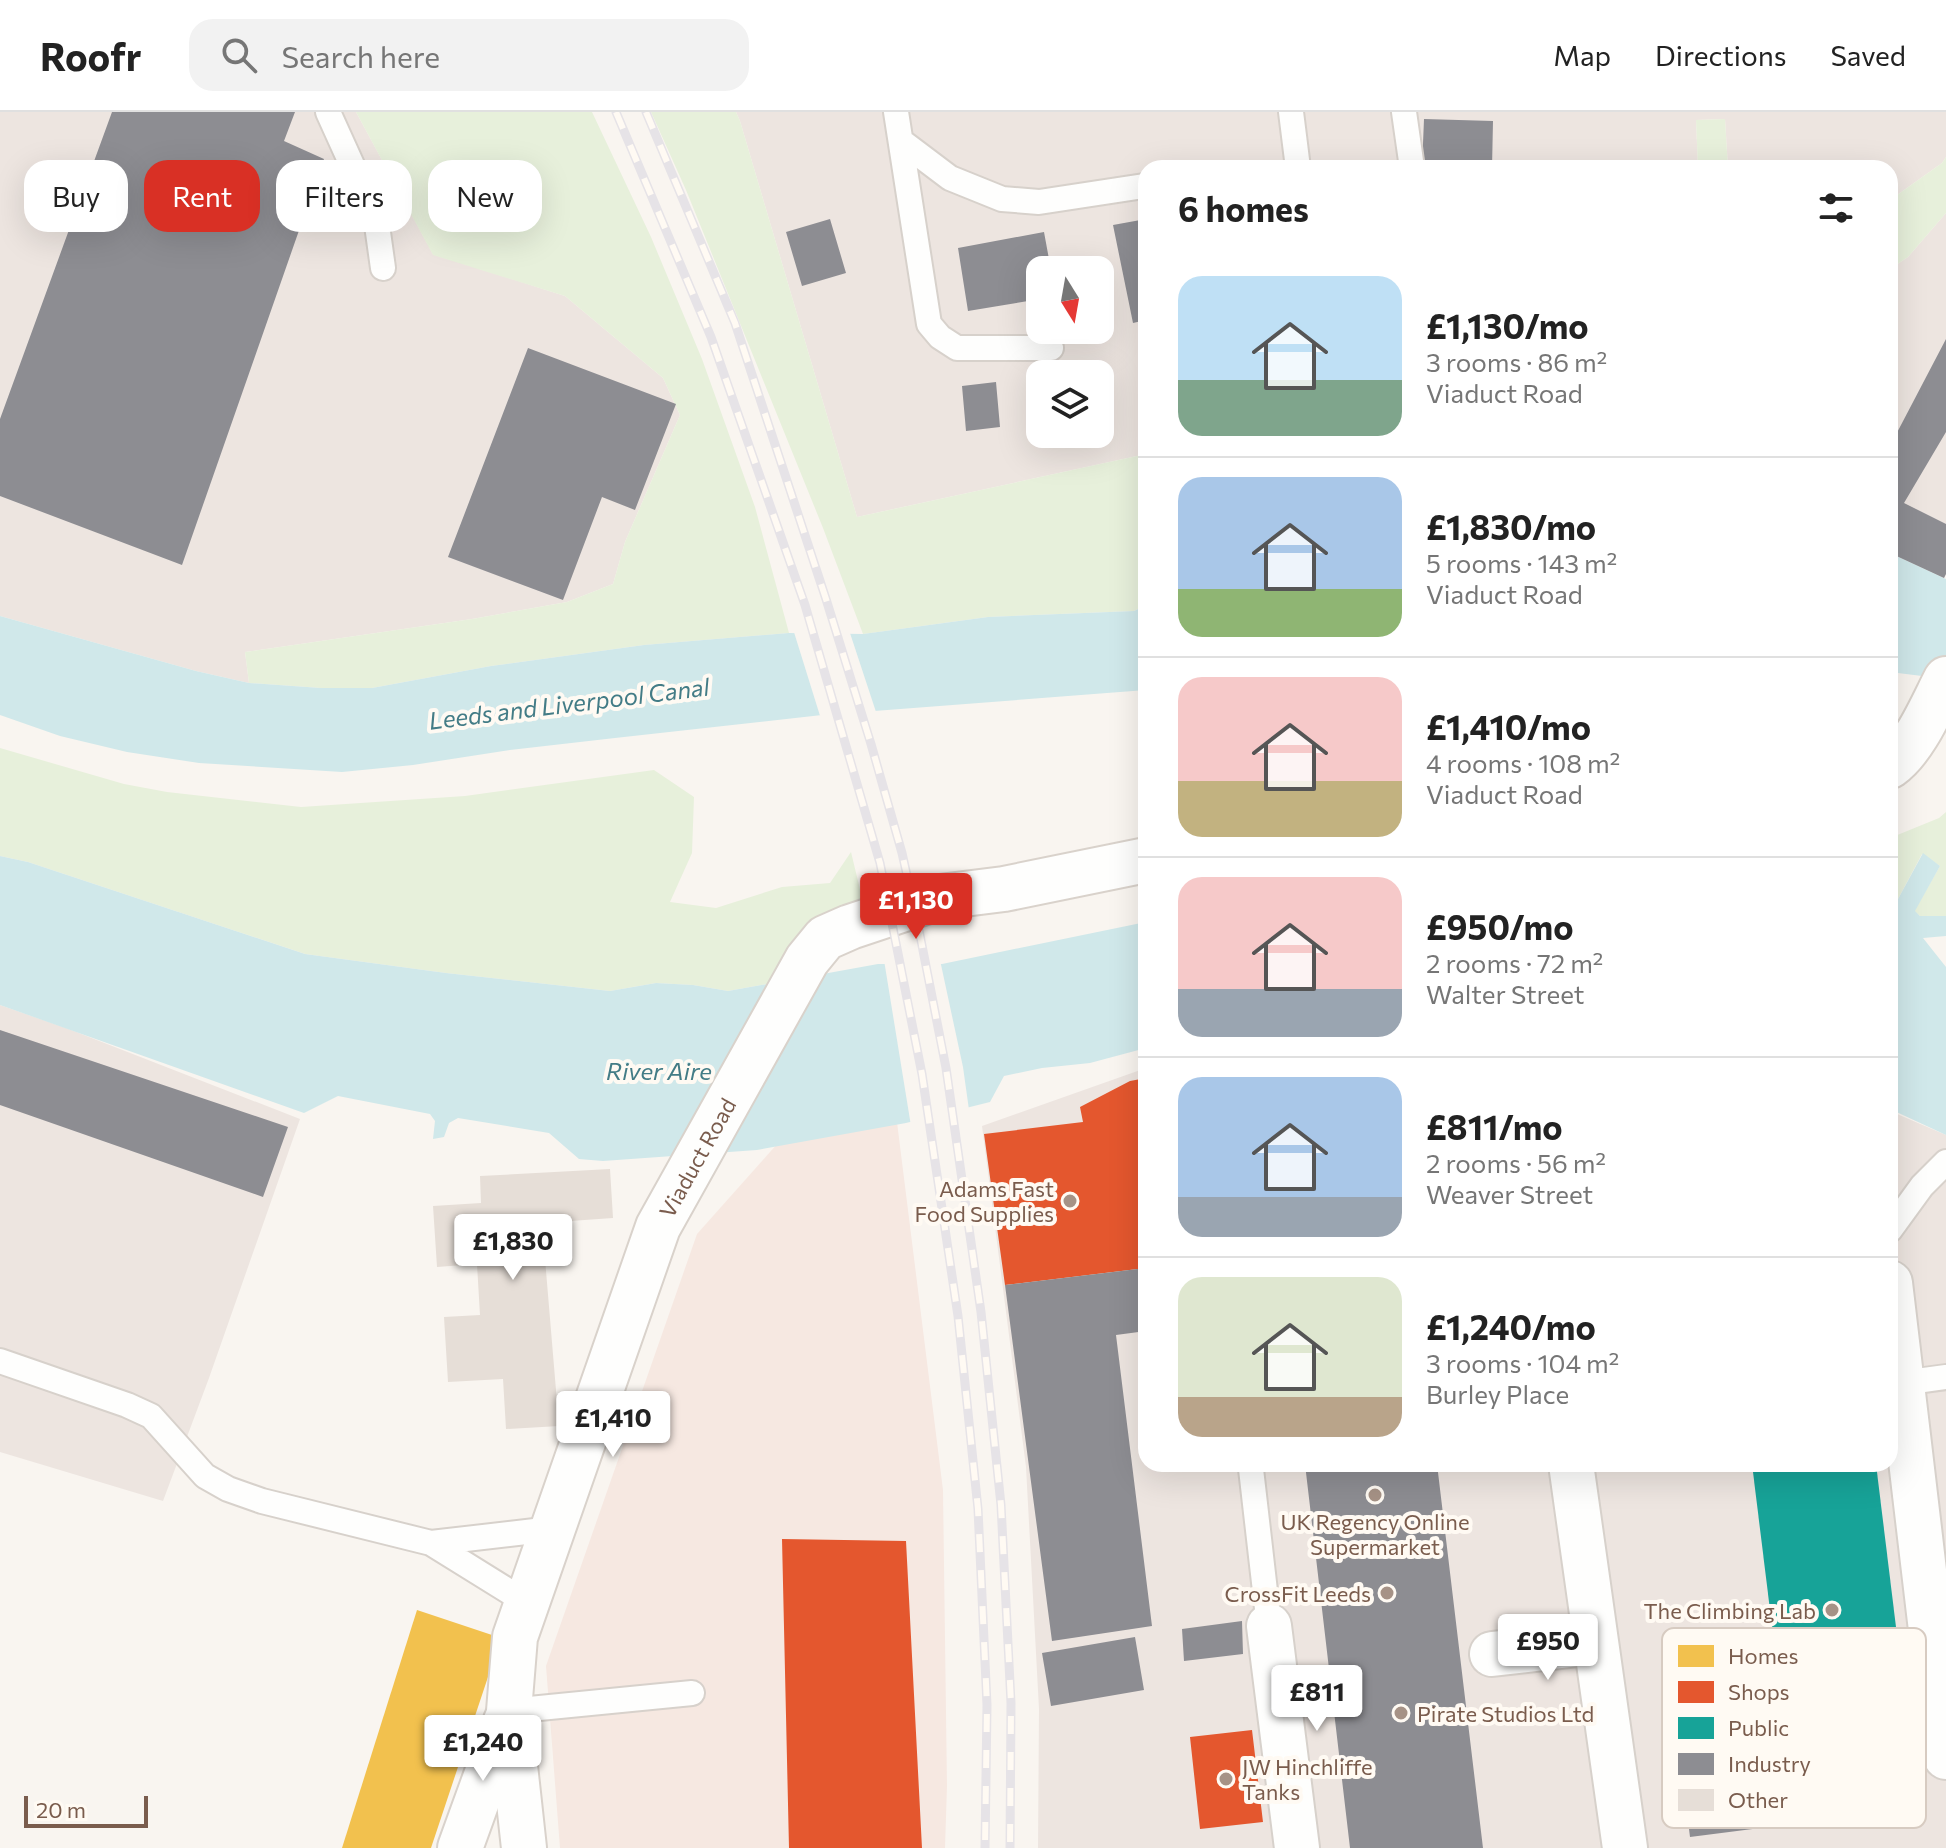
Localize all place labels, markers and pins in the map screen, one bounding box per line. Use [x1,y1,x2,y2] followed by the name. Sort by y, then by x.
[851,873,981,941] pin: £1,130
[915,1175,1054,1227] place label: Adams Fast Food Supplies
[1061,1192,1079,1210] marker: Adams Fast Food Supplies
[448,1214,578,1282] pin: £1,830
[548,1391,678,1459] pin: £1,410
[1366,1486,1384,1504] marker: UK Regency Online Supermarket
[1280,1508,1470,1560] place label: UK Regency Online Supermarket
[1225,1580,1371,1607] place label: CrossFit Leeds
[1378,1584,1396,1602] marker: CrossFit Leeds
[1643,1597,1816,1624] place label: The Climbing Lab
[1823,1601,1841,1619] marker: The Climbing Lab
[1501,1614,1595,1682] pin: £950
[1270,1665,1364,1733] pin: £811
[1417,1700,1594,1727] place label: Pirate Studios Ltd
[1392,1704,1410,1722] marker: Pirate Studios Ltd
[418,1715,548,1783] pin: £1,240
[1242,1753,1372,1805] place label: JW Hinchliffe Tanks
[1217,1770,1235,1788] marker: JW Hinchliffe Tanks

